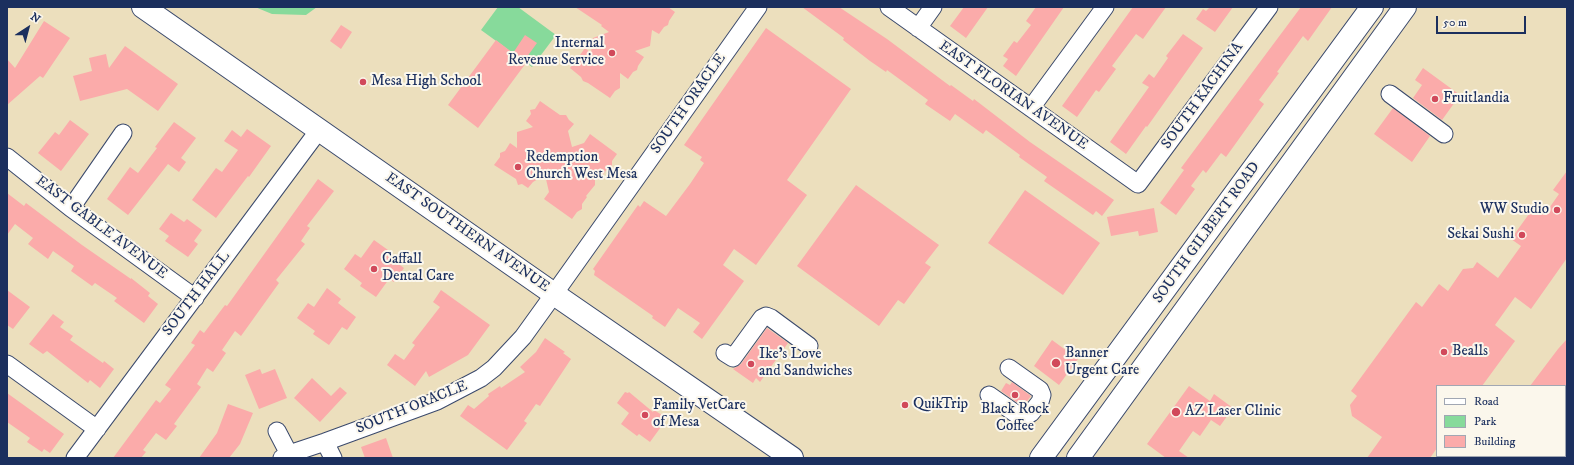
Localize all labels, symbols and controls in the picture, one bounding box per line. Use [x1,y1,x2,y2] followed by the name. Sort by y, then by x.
[8,8,48,48] north arrow
[1438,8,1528,34] scale bar
[27,10,43,27] text: N
[1443,15,1467,30] text: 50 m
[508,35,604,70] place label: Internal Revenue Service
[935,38,1091,154] street label: EAST FLORIAN AVENUE
[1158,39,1248,153] street label: SOUTH KACHINA
[607,48,617,58] marker: Internal Revenue Service
[648,50,730,158] street label: SOUTH ORACLE
[371,73,481,91] place label: Mesa High School
[358,77,368,87] marker: Mesa High School
[1443,90,1509,108] place label: Fruitlandia
[1430,94,1440,104] marker: Fruitlandia
[526,149,637,184] place label: Redemption Church West Mesa
[1150,159,1264,307] street label: SOUTH GILBERT ROAD
[513,162,523,172] marker: Redemption Church West Mesa
[381,169,553,297] street label: EAST SOUTHERN AVENUE
[31,173,171,283] street label: EAST GABLE AVENUE
[1480,201,1549,219] place label: WW Studio
[1552,205,1562,215] marker: WW Studio
[1447,226,1514,244] place label: Sekai Sushi
[1517,230,1527,240] marker: Sekai Sushi
[159,248,235,340] street label: SOUTH HALL
[382,251,454,286] place label: Caffall Dental Care
[369,264,379,274] marker: Caffall Dental Care
[1452,343,1488,361] place label: Bealls
[1065,345,1139,380] place label: Banner Urgent Care
[759,346,852,381] place label: Ike's Love and Sandwiches
[1439,347,1449,357] marker: Bealls
[1050,357,1062,369] marker: Banner Urgent Care
[746,359,756,369] marker: Ike's Love and Sandwiches
[354,377,470,439] street label: SOUTH ORACLE
[1436,385,1566,457] legend
[1010,390,1020,400] marker: Black Rock Coffee
[1474,394,1499,409] text: Road
[913,396,968,414] place label: QuikTrip
[653,397,746,432] place label: Family VetCare of Mesa
[900,400,910,410] marker: QuikTrip
[981,401,1049,436] place label: Black Rock Coffee
[1185,403,1281,421] place label: AZ Laser Clinic
[1170,406,1182,418] marker: AZ Laser Clinic
[640,410,650,420] marker: Family VetCare of Mesa
[1474,414,1496,429] text: Park
[1474,434,1515,449] text: Building

